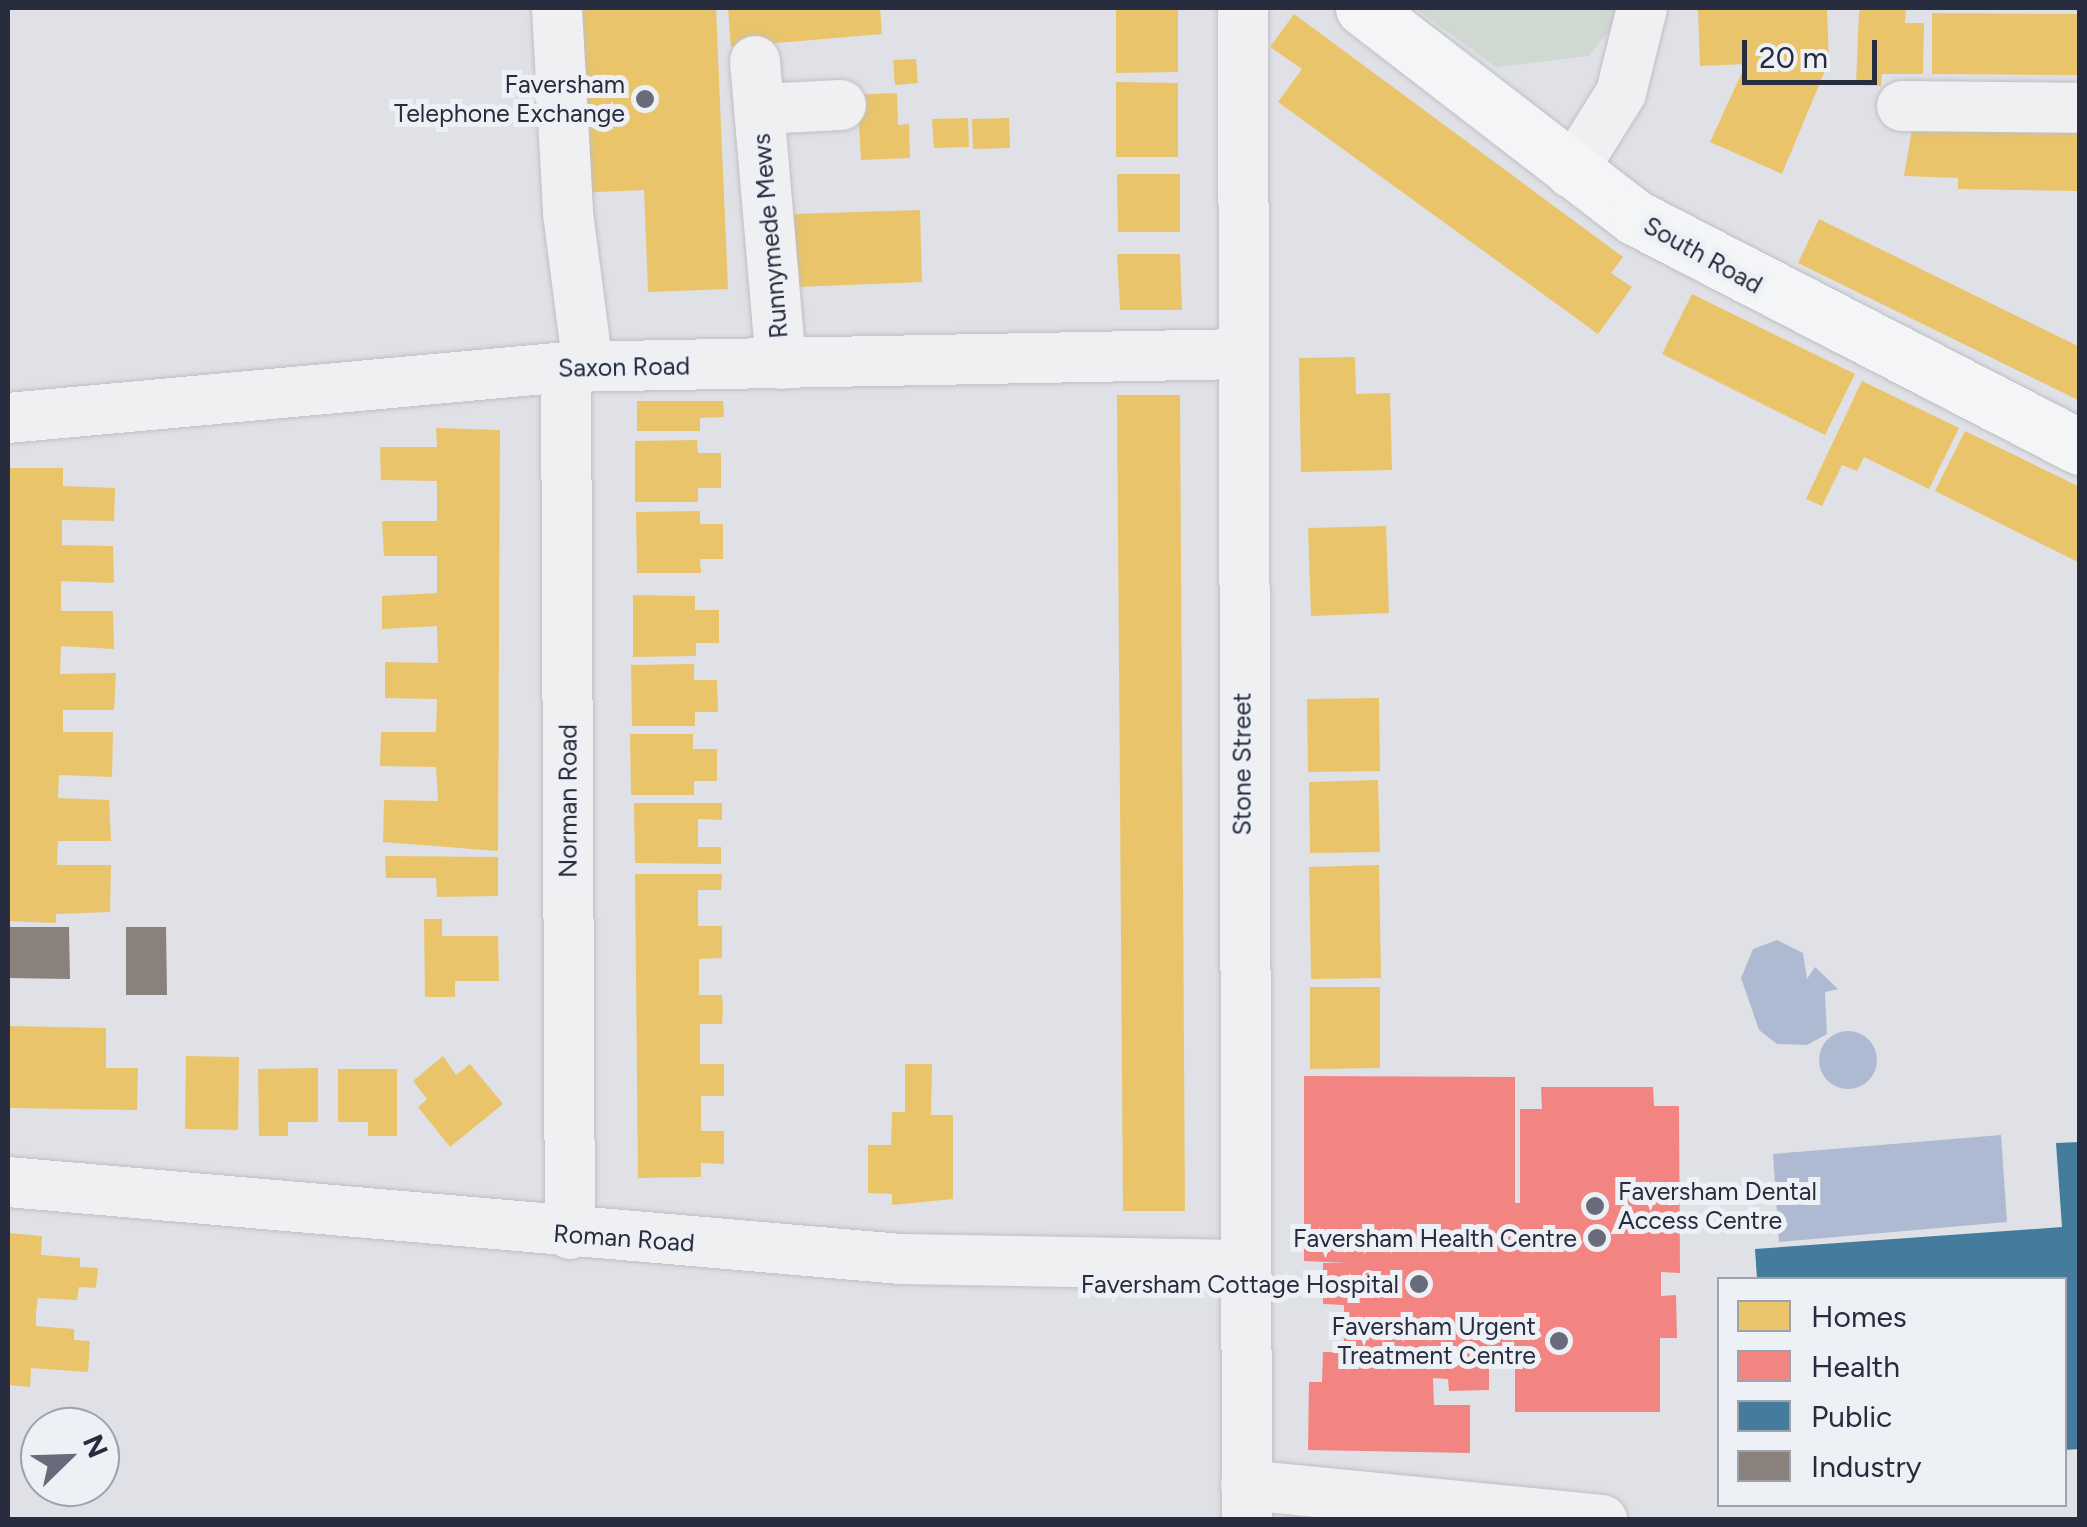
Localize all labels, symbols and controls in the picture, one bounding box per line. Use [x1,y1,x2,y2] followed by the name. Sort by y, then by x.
[1747,20,1882,82] scale bar
[1759,39,1828,76] text: 20 m
[394,70,625,129] place label: Faversham Telephone Exchange
[634,88,656,110] marker: Faversham Telephone Exchange
[746,132,794,340] street label: Runnymede Mews
[1638,210,1768,300] street label: South Road
[558,351,690,383] street label: Saxon Road
[1227,692,1257,836] street label: Stone Street
[553,724,583,878] street label: Norman Road
[1618,1177,1817,1236] place label: Faversham Dental Access Centre
[1582,1193,1608,1219] marker: Faversham Dental Access Centre
[552,1218,696,1258] street label: Roman Road
[1293,1223,1577,1253] place label: Faversham Health Centre
[1586,1227,1608,1249] marker: Faversham Health Centre
[1081,1269,1399,1299] place label: Faversham Cottage Hospital
[1408,1273,1430,1295] marker: Faversham Cottage Hospital
[1717,1277,2067,1507] legend
[1811,1298,1907,1335] text: Homes
[1332,1312,1536,1371] place label: Faversham Urgent Treatment Centre
[1546,1328,1572,1354] marker: Faversham Urgent Treatment Centre
[1811,1348,1900,1385] text: Health
[1811,1398,1892,1435] text: Public
[20,1407,120,1507] north arrow
[76,1429,116,1463] text: N
[1811,1448,1921,1485] text: Industry

